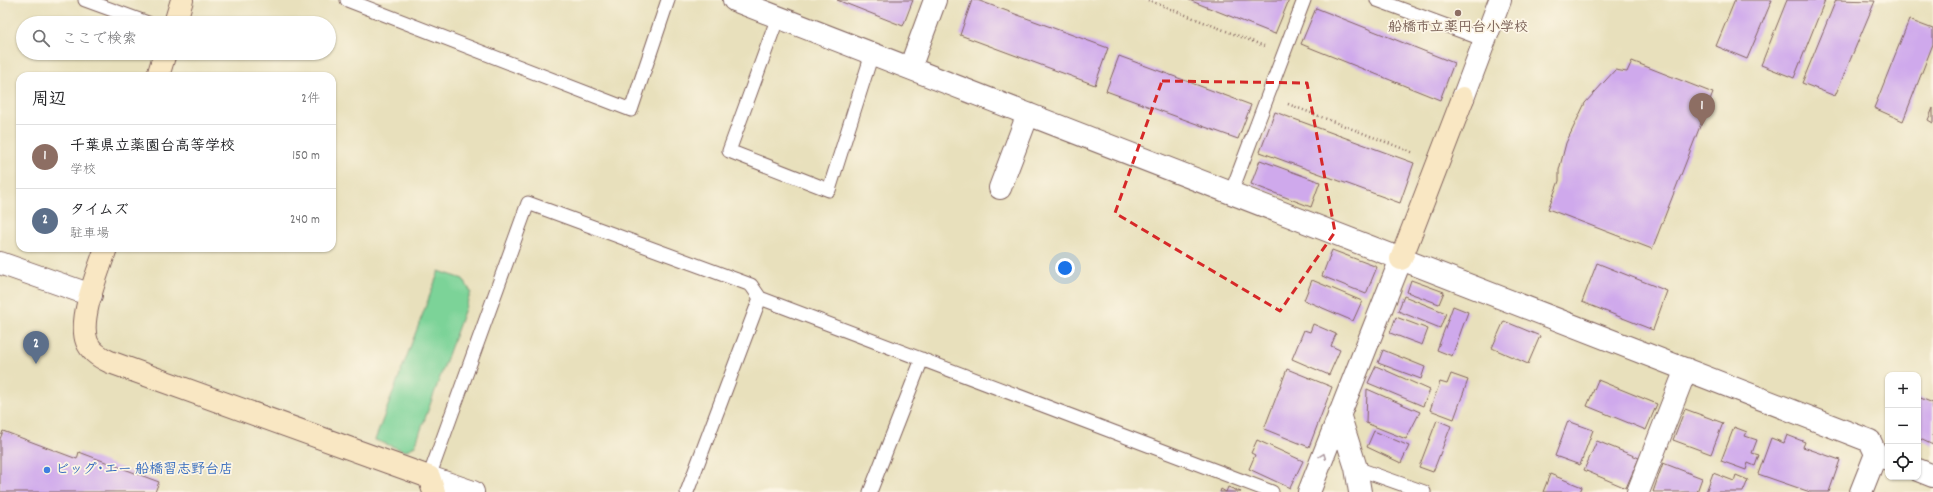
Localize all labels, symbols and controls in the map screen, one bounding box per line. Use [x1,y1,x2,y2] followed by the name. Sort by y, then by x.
[1453,8,1463,18] marker: 船橋市立薬円台小学校
[16,16,336,60] search box
[1388,18,1528,38] place label: 船橋市立薬円台小学校
[30,27,52,49] icon: search
[62,29,137,51] text: ここで検索
[32,89,66,113] text: 周辺
[301,90,320,109] text: 2件
[1689,93,1715,126] pin: 1
[70,136,235,158] text: 千葉県立薬園台高等学校
[44,147,46,166] text: 1
[292,147,320,166] text: 150 m
[70,161,96,180] text: 学校
[70,200,129,222] text: タイムズ
[42,211,48,230] text: 2
[290,211,320,230] text: 240 m
[70,225,109,244] text: 駐車場
[1055,258,1075,278] your location
[23,331,49,364] pin: 2
[1885,372,1921,480] map controls
[1885,372,1921,408] button: +
[1885,408,1921,444] button: −
[1885,444,1921,480] button: locate
[1318,452,1326,459] one-way arrow
[55,460,233,480] place label: ビッグ･エー 船橋習志野台店
[42,465,52,475] marker: ビッグ･エー 船橋習志野台店

